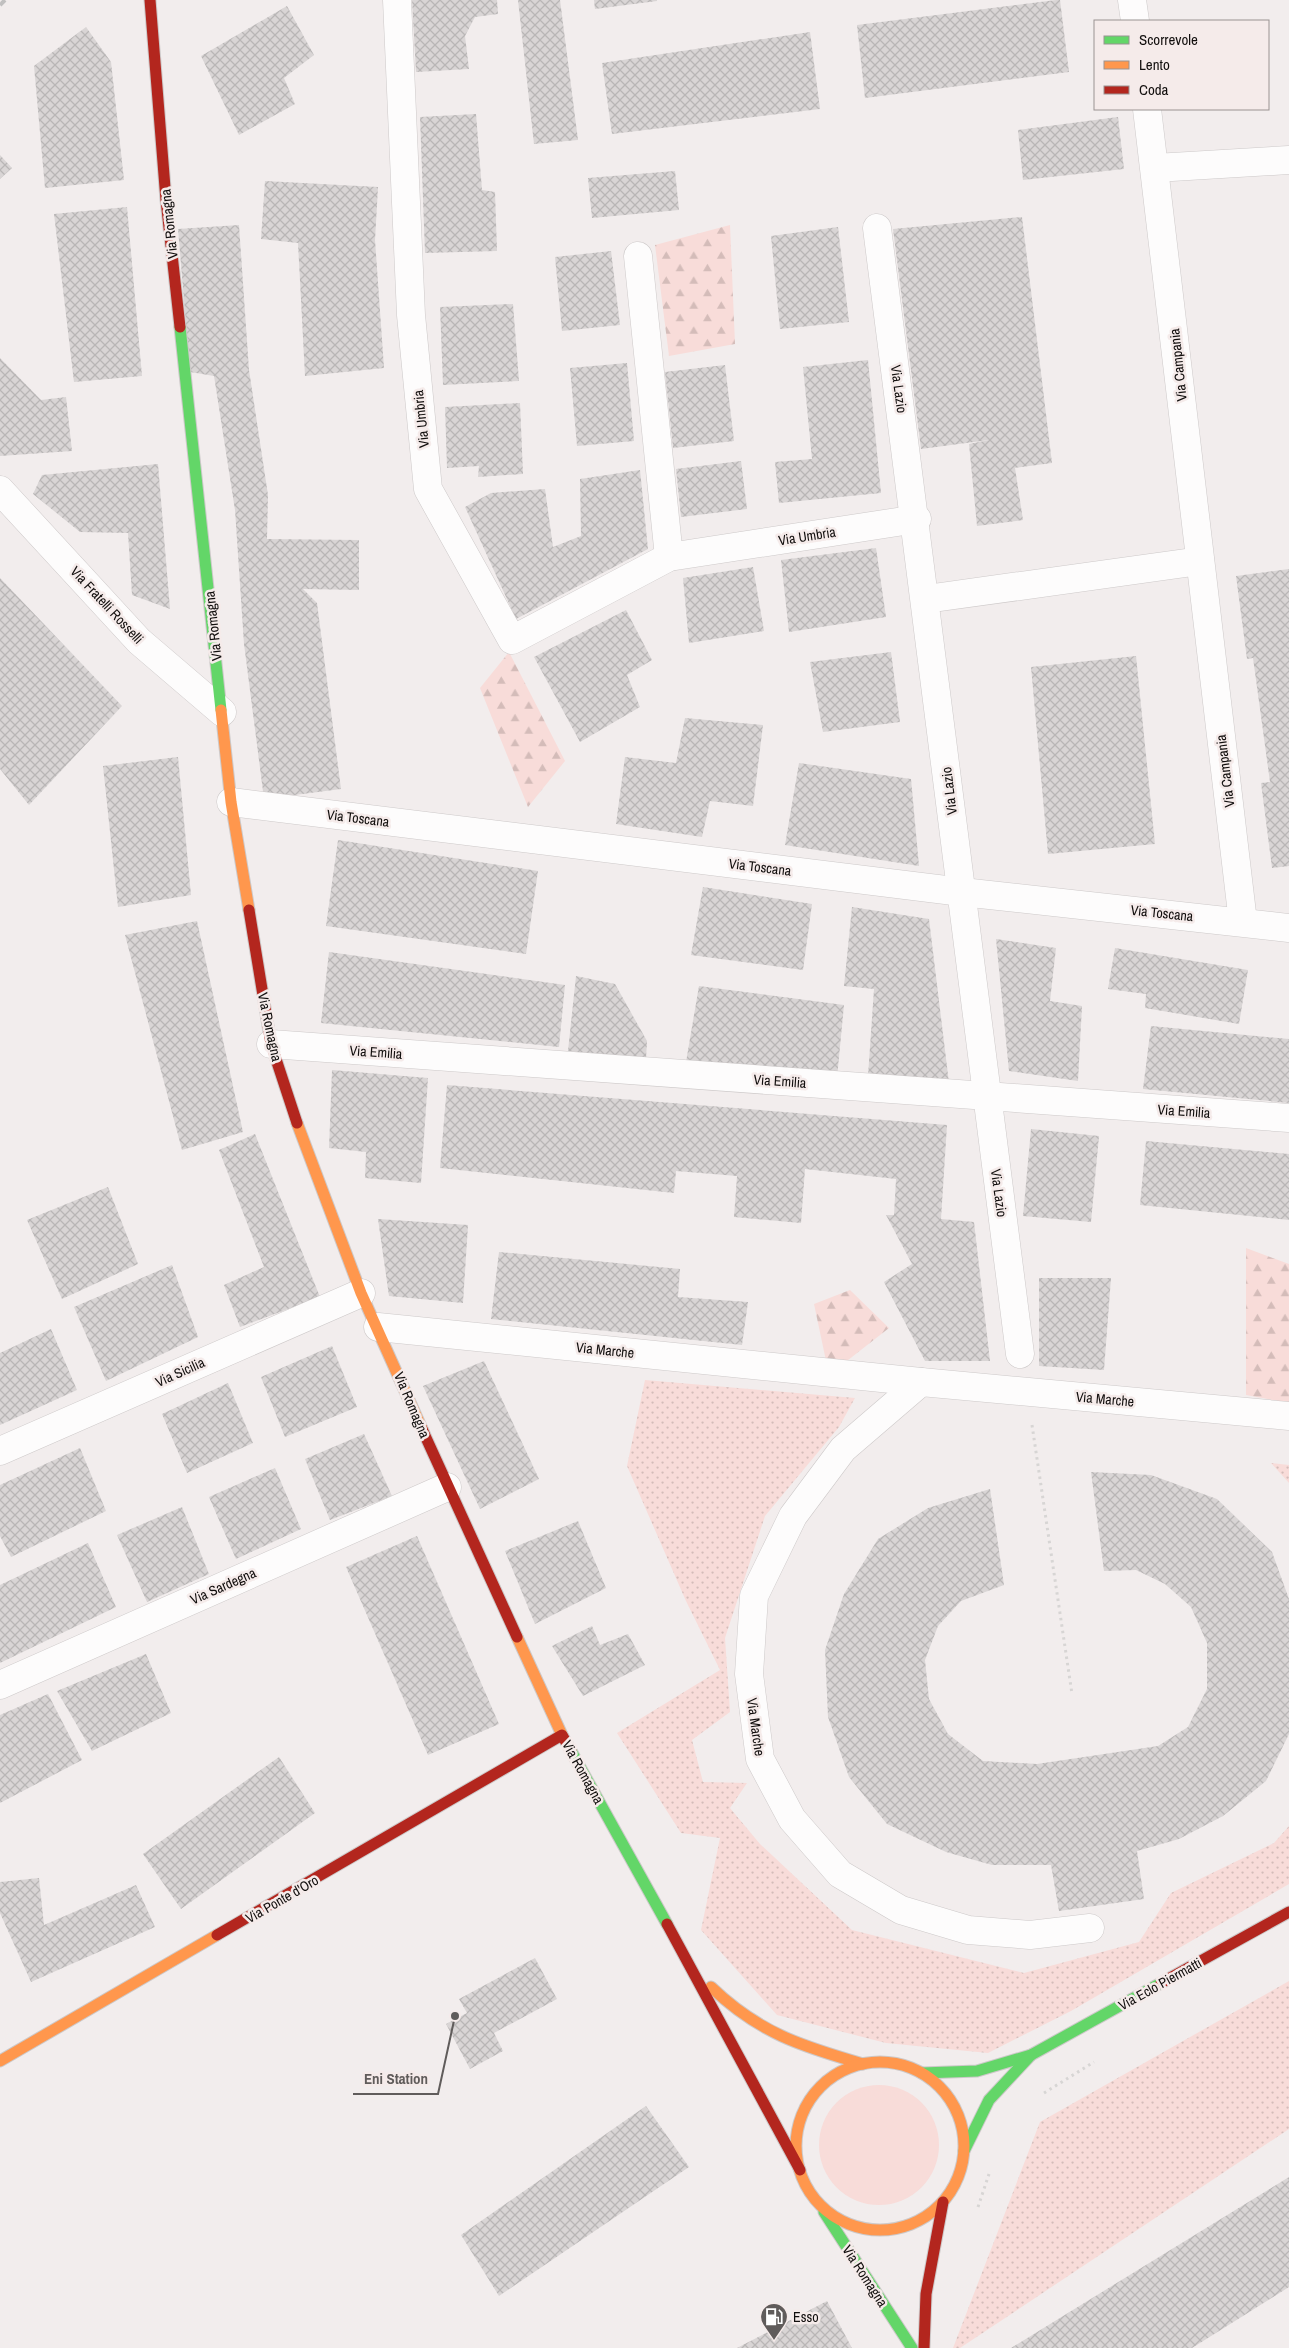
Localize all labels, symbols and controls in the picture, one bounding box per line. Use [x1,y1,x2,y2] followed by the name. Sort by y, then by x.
[1094,20,1269,110] legend
[1139,29,1198,50] text: Scorrevole
[1139,54,1170,75] text: Lento
[1139,79,1169,100] text: Coda
[156,188,182,260] street label: Via Romagna
[1165,327,1191,402] street label: Via Campania
[887,364,911,414] street label: Via Lazio
[409,389,433,449] street label: Via Umbria
[777,522,838,549] street label: Via Umbria
[67,563,147,647] street label: Via Fratelli Rosselli
[200,590,226,662] street label: Via Romagna
[1212,733,1238,808] street label: Via Campania
[937,766,961,816] street label: Via Lazio
[326,805,391,831] street label: Via Toscana
[728,854,793,880] street label: Via Toscana
[1130,901,1195,925] street label: Via Toscana
[254,991,286,1064] street label: Via Romagna
[349,1041,404,1063] street label: Via Emilia
[753,1070,808,1092] street label: Via Emilia
[1157,1100,1212,1122] street label: Via Emilia
[987,1168,1011,1218] street label: Via Lazio
[575,1338,635,1362] street label: Via Marche
[153,1353,208,1391] street label: Via Sicilia
[390,1369,434,1441] street label: Via Romagna
[1075,1387,1135,1411] street label: Via Marche
[187,1563,259,1608] street label: Via Sardegna
[743,1697,769,1757] street label: Via Marche
[558,1737,608,1808] street label: Via Romagna
[242,1871,322,1927] street label: Via Ponte d'Oro
[1115,1954,1205,2014] street label: Via Eclo Piermatti
[353,2064,438,2094] callout: Eni Station
[364,2068,428,2089] text: Eni Station
[838,2242,892,2311] street label: Via Romagna
[759,2302,789,2341] fuel station icon: Esso
[793,2308,819,2326] place label: Esso

